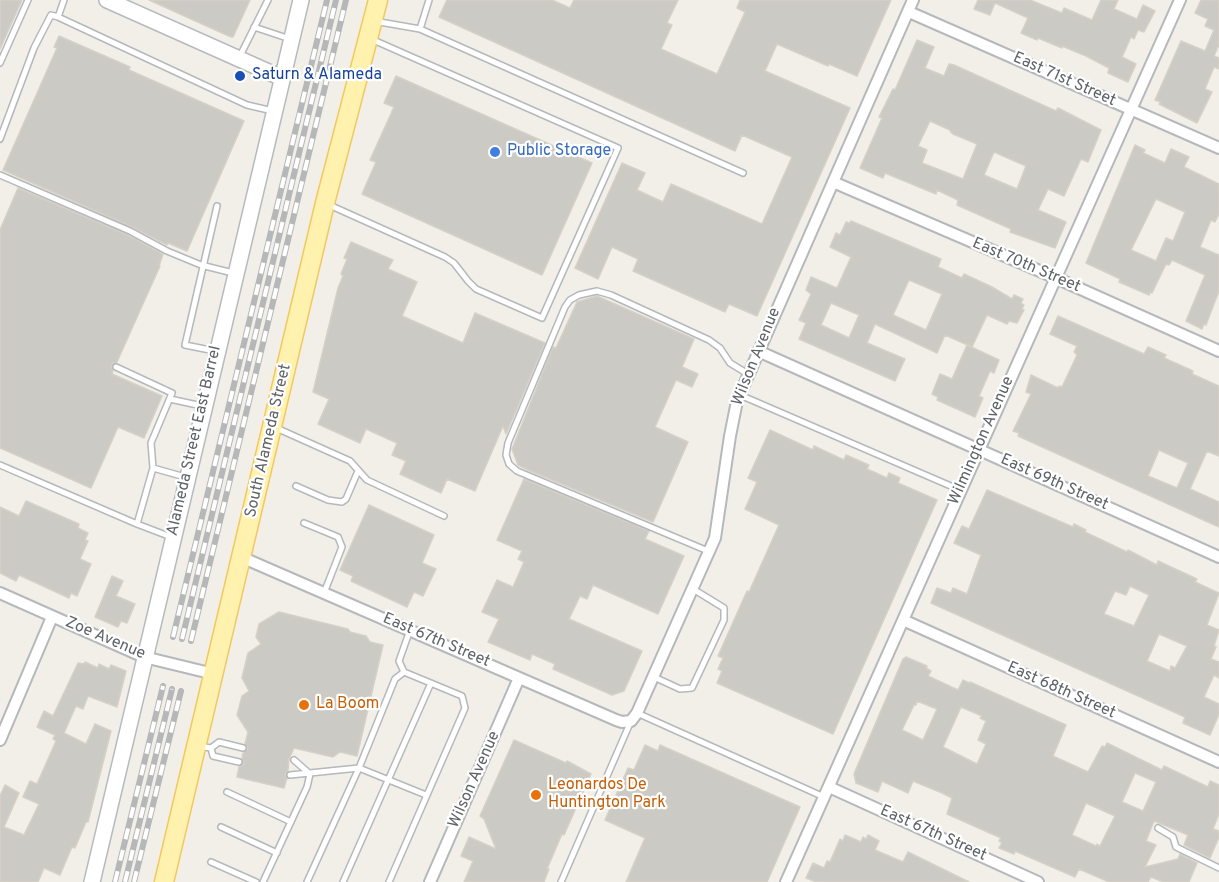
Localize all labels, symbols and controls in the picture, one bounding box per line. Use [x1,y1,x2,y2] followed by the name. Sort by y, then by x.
[1010,49,1118,111] street label: East 71st Street
[252,66,382,86] place label: Saturn & Alameda
[233,69,247,83] marker: Saturn & Alameda
[507,142,611,162] place label: Public Storage
[488,145,502,159] marker: Public Storage
[969,235,1083,297] street label: East 70th Street
[729,305,785,409] street label: Wilson Avenue
[164,344,226,538] street label: Alameda Street East Barrel
[242,362,296,520] street label: South Alameda Street
[945,374,1019,508] street label: Wilmington Avenue
[997,451,1111,515] street label: East 69th Street
[379,610,493,672] street label: East 67th Street
[62,614,148,664] street label: Zoe Avenue
[1004,659,1118,723] street label: East 68th Street
[316,695,379,715] place label: La Boom
[297,698,311,712] marker: La Boom
[445,729,505,831] street label: Wilson Avenue
[548,776,666,814] place label: Leonardos De Huntington Park
[529,788,543,802] marker: Leonardos De Huntington Park
[877,802,989,866] street label: East 67th Street

